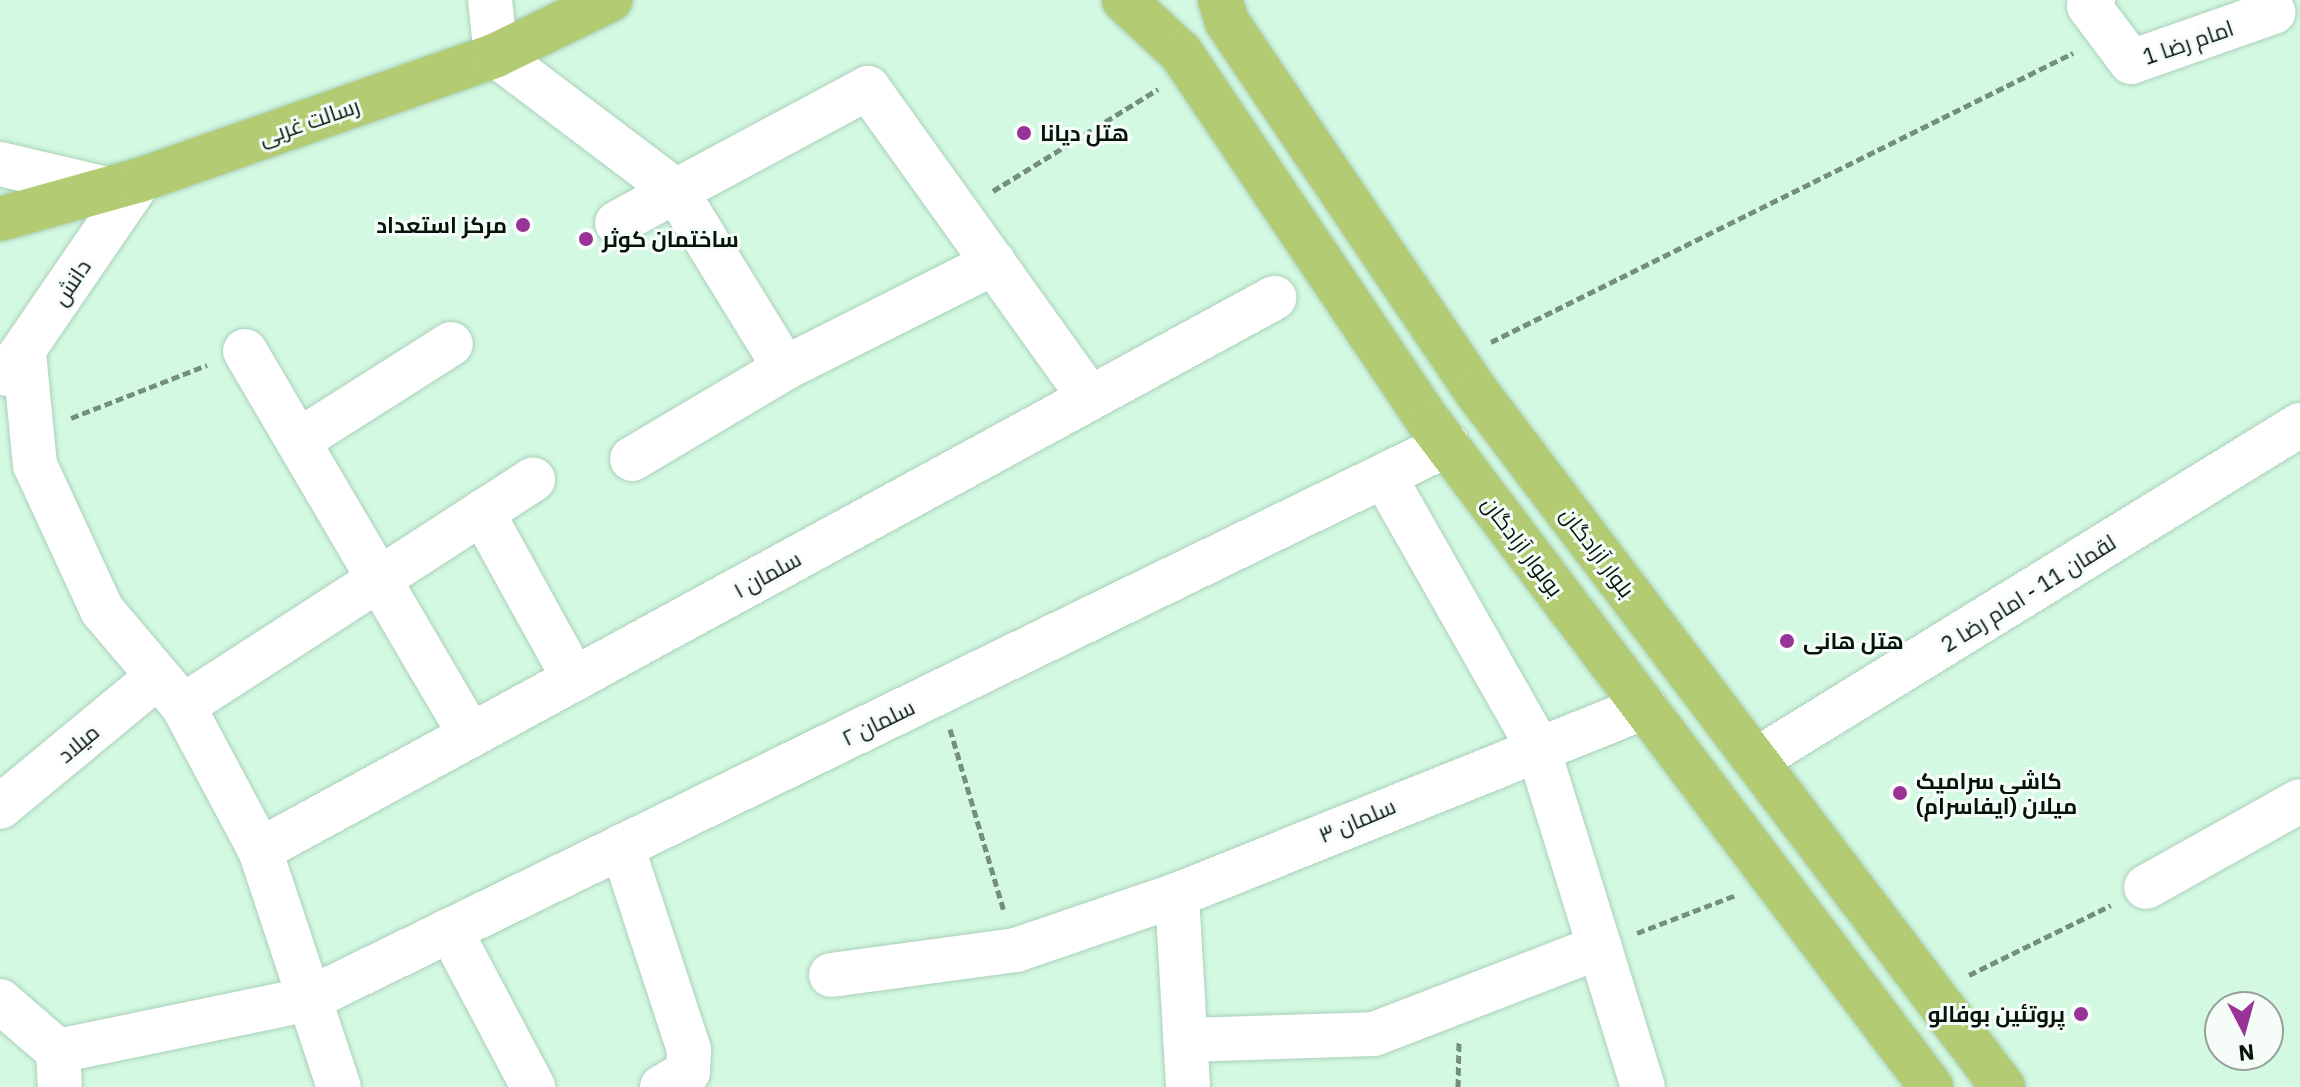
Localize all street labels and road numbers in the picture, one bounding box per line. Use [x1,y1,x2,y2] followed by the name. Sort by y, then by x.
[2139,14,2237,70] street label: امام رضا 1
[255,91,363,151] street label: رسالت غربی
[46,254,96,310] street label: دانش
[1477,491,1569,601] street label: بولوار آزادگان
[1555,502,1641,602] street label: بلوار آزادگان
[1936,529,2120,657] street label: لقمان 11 - امام رضا 2
[729,545,805,603] street label: سلمان ۱
[837,693,919,751] street label: سلمان ۲
[52,718,104,768] street label: میلاد
[1315,792,1399,848] street label: سلمان ۳

